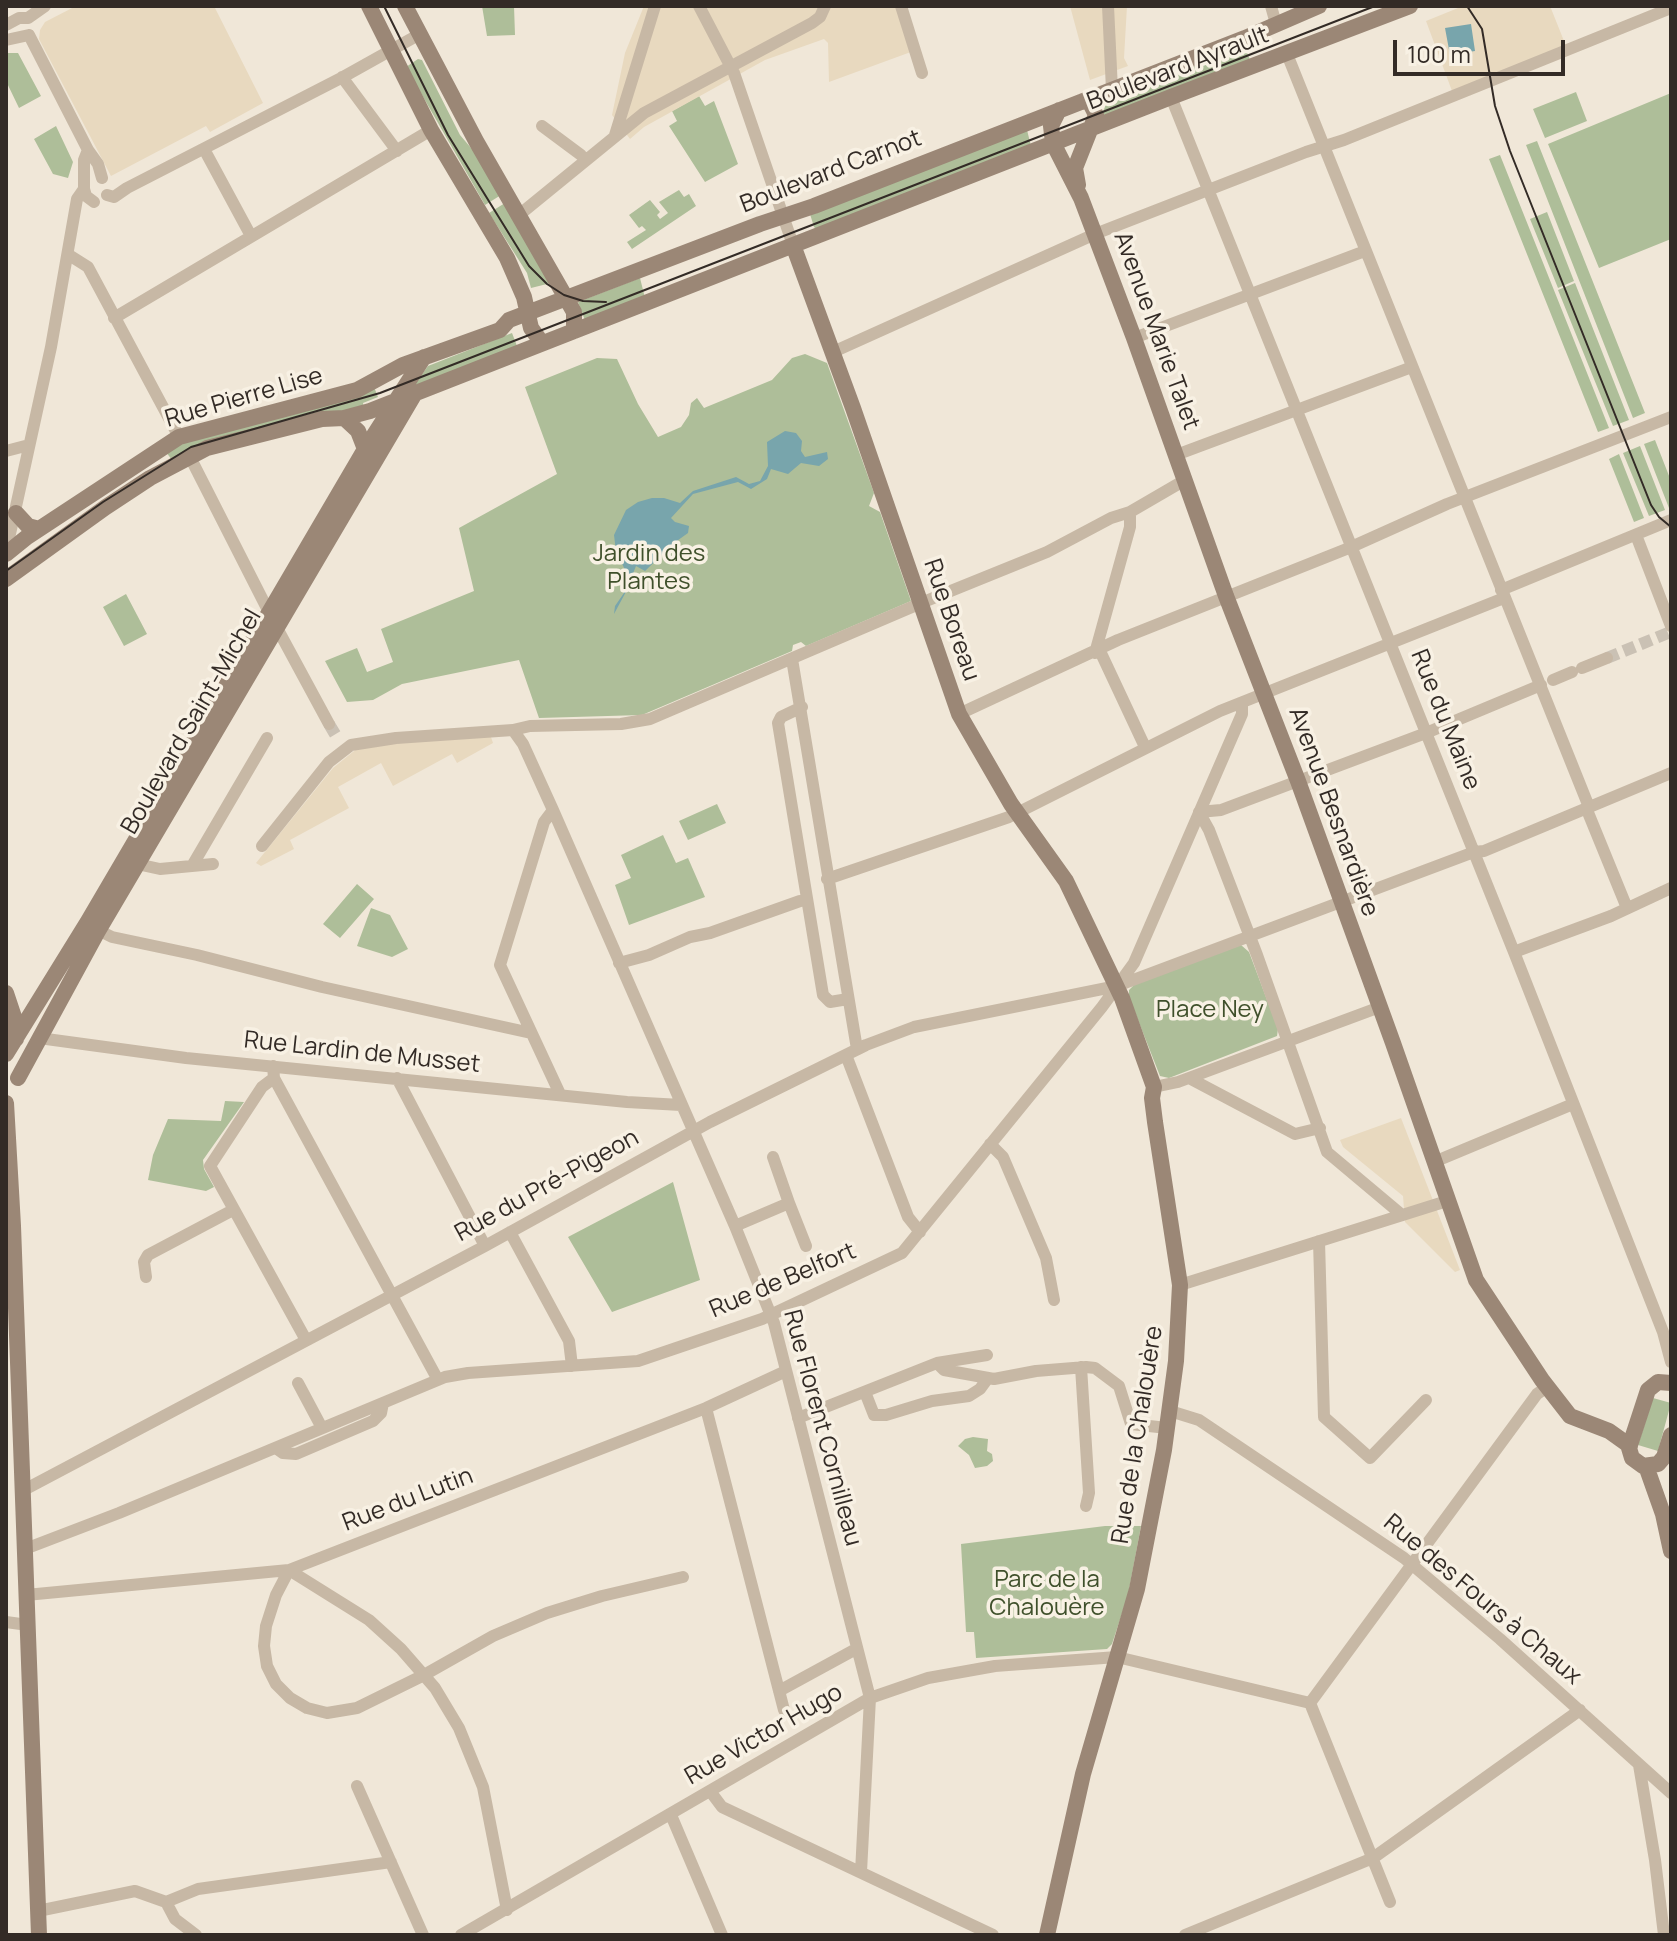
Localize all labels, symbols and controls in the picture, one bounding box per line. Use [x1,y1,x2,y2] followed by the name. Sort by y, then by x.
[1083,21,1273,117] street label: Boulevard Ayrault
[1397,24,1569,74] scale bar
[1407,37,1471,70] text: 100 m
[736,124,926,220] street label: Boulevard Carnot
[1107,228,1205,434] street label: Avenue Marie Talet
[162,362,326,434] street label: Rue Pierre Lise
[593,540,705,596] park label: Jardin des Plantes
[917,555,985,685] street label: Rue Boreau
[116,604,268,840] street label: Boulevard Saint-Michel
[1404,646,1486,794] street label: Rue du Maine
[1282,703,1384,921] street label: Avenue Besnardière
[1156,996,1264,1024] park label: Place Ney
[242,1026,482,1080] street label: Rue Lardin de Musset
[450,1124,644,1248] street label: Rue du Pré-Pigeon
[706,1237,860,1325] street label: Rue de Belfort
[777,1307,867,1549] street label: Rue Florent Cornilleau
[1107,1324,1169,1546] street label: Rue de la Chalouère
[339,1462,477,1538] street label: Rue du Lutin
[1377,1509,1587,1691] street label: Rue des Fours à Chaux
[989,1566,1105,1622] park label: Parc de la Chalouère
[680,1678,848,1792] street label: Rue Victor Hugo

